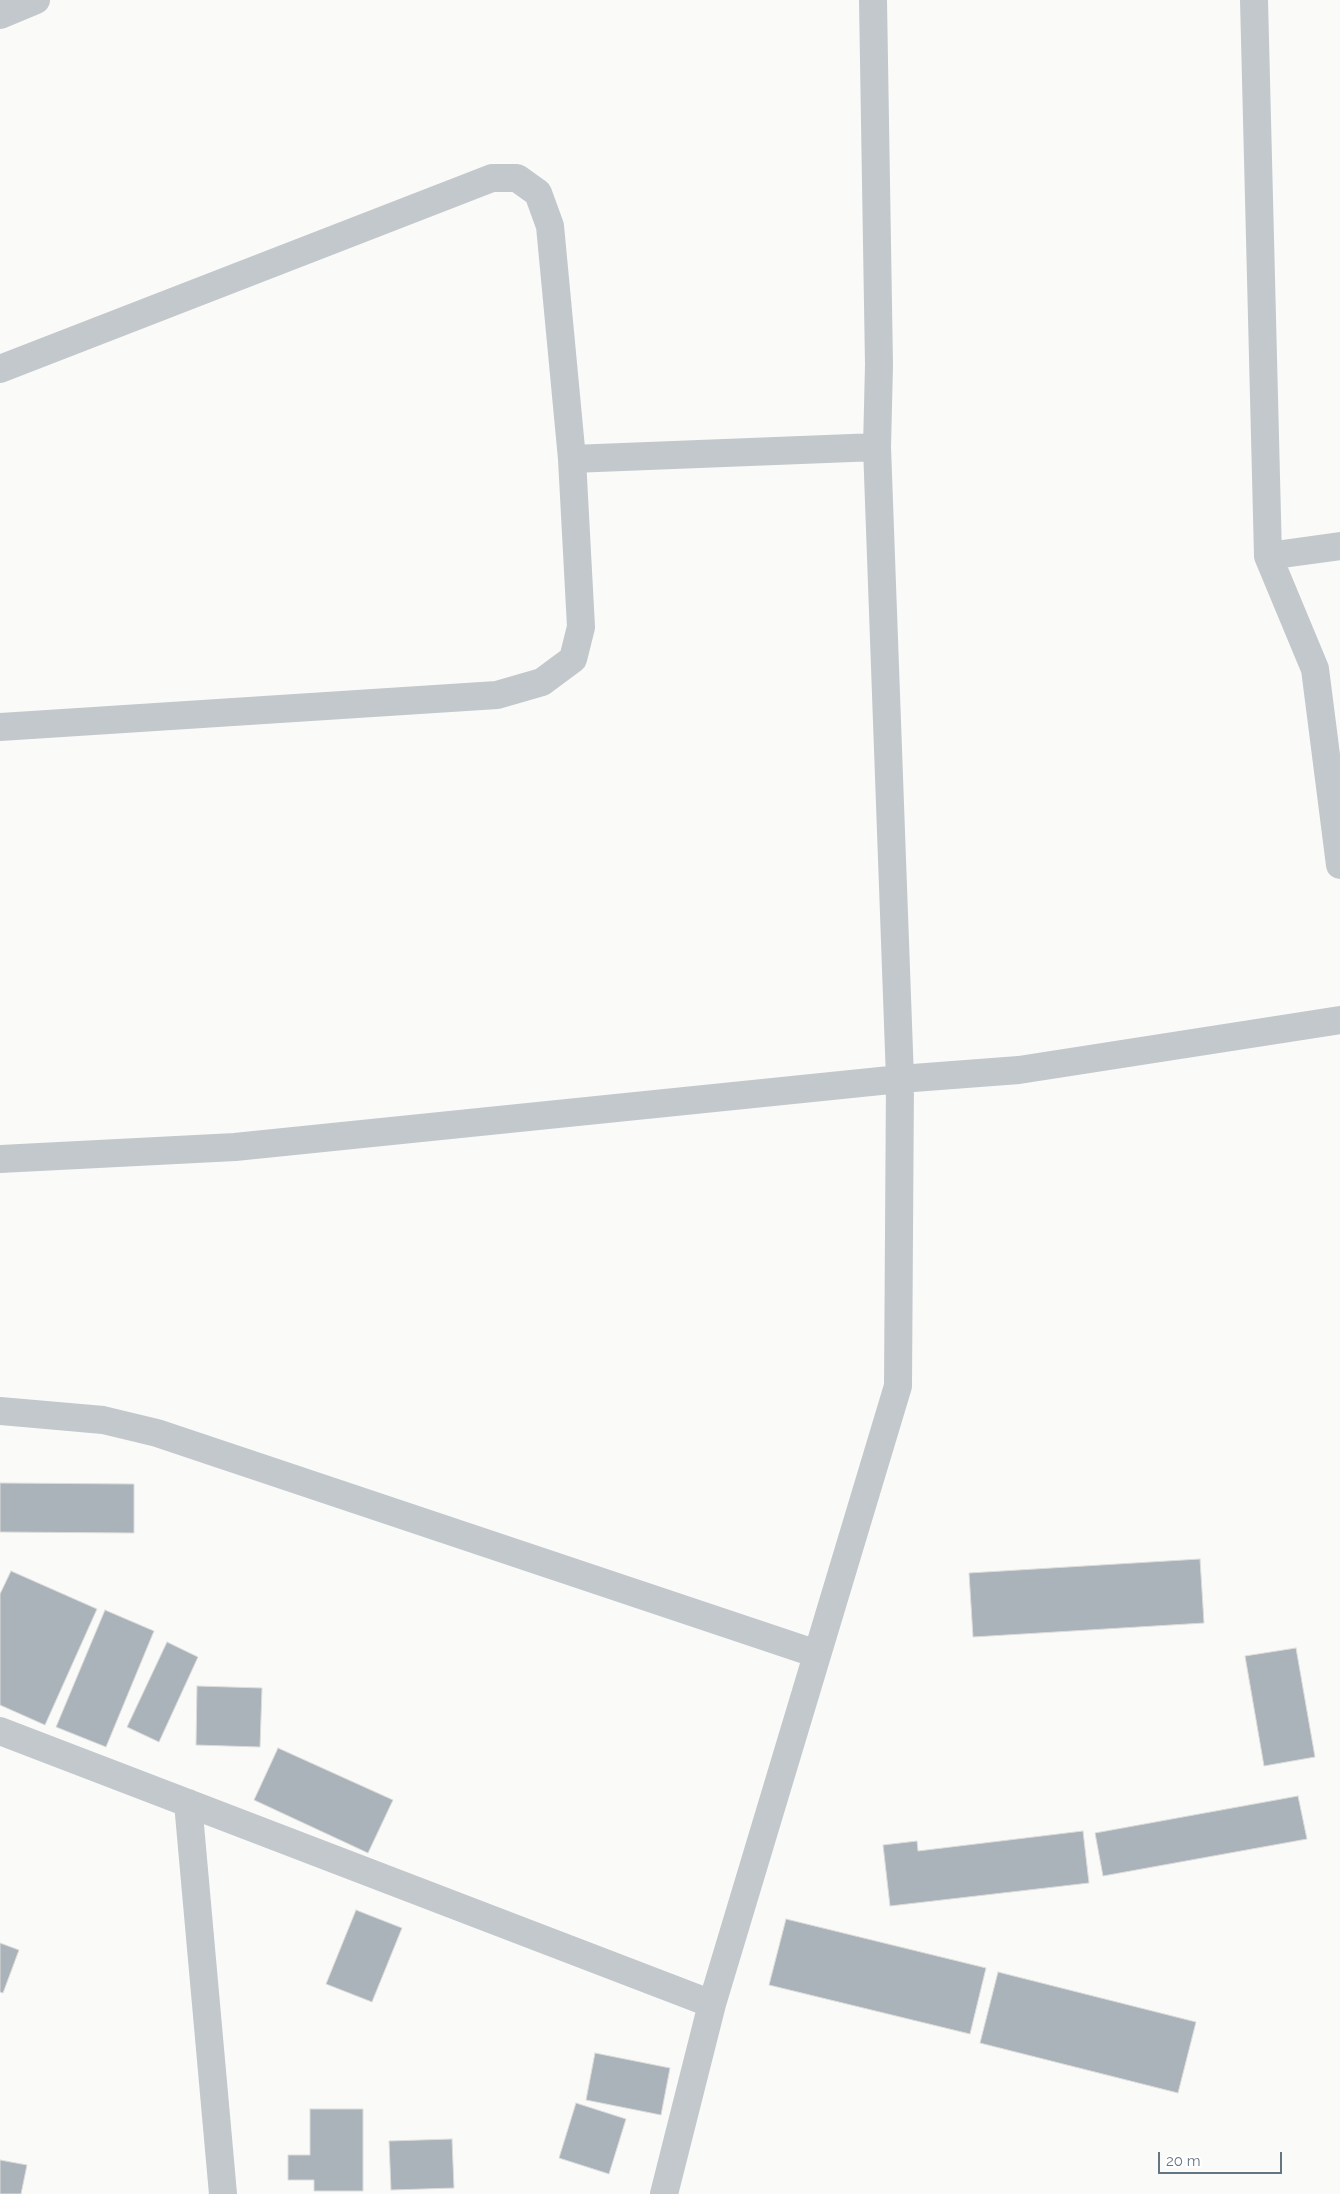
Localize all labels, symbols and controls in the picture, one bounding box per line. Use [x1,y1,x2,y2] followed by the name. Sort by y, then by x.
[1160,2142,1284,2174] scale bar
[1166,2152,1201,2170] text: 20 m

